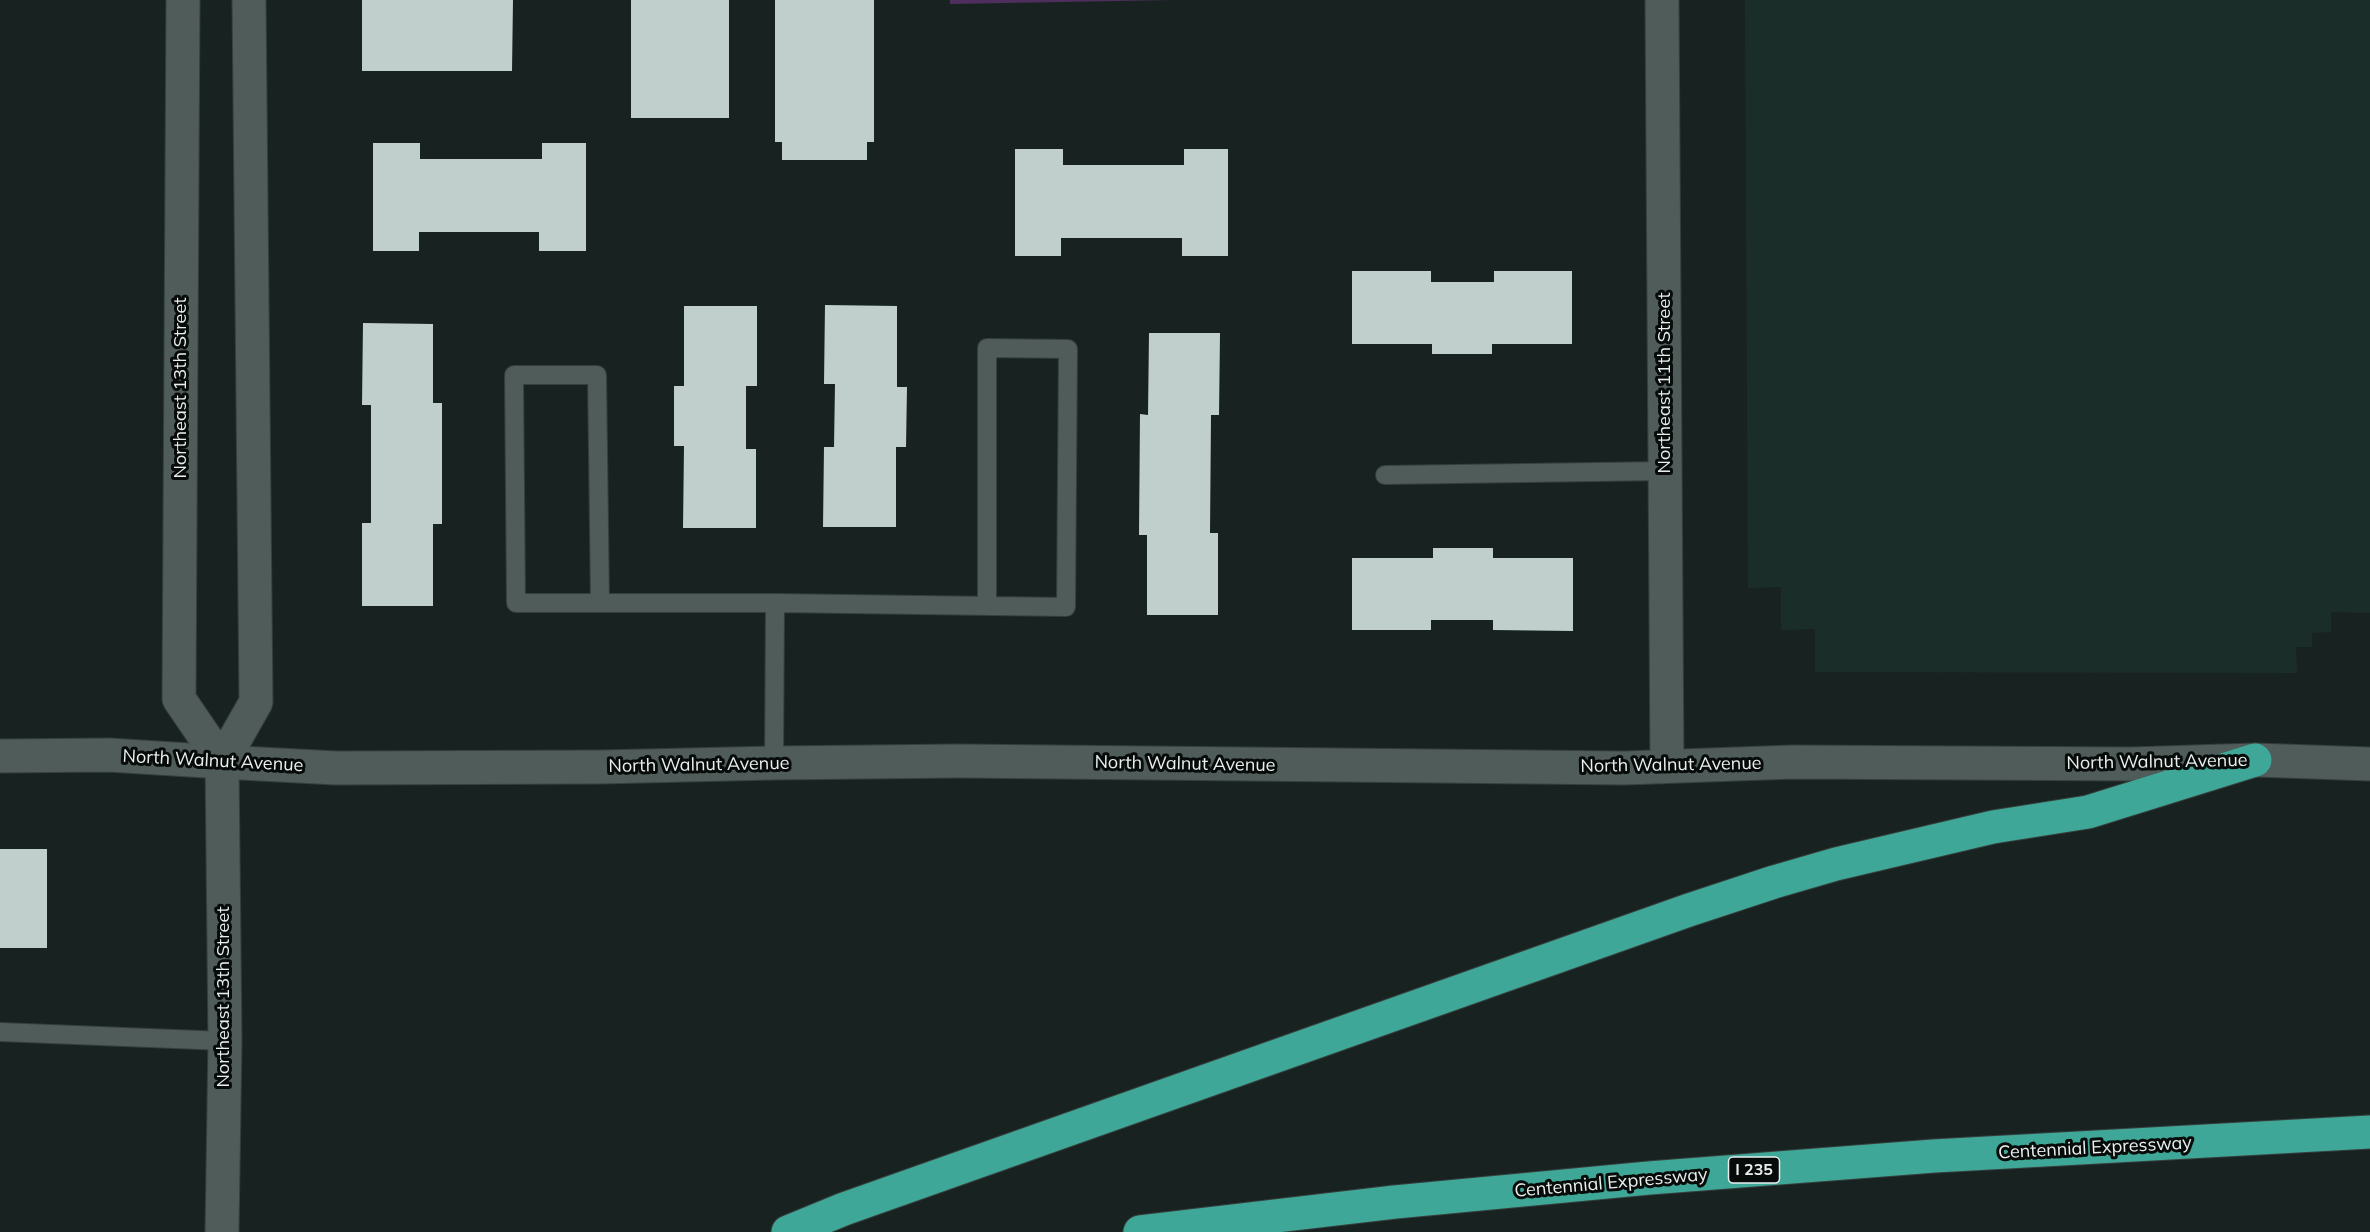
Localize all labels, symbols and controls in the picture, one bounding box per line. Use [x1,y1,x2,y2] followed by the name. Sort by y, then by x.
[1654,293,1676,473] street label: Northeast 11th Street
[170,298,192,478] street label: Northeast 13th Street
[122,745,304,777] street label: North Walnut Avenue
[2066,750,2248,774] street label: North Walnut Avenue
[1094,752,1276,776] street label: North Walnut Avenue
[608,753,790,777] street label: North Walnut Avenue
[1580,753,1762,777] street label: North Walnut Avenue
[213,907,235,1087] street label: Northeast 13th Street
[1998,1132,2192,1164] street label: Centennial Expressway
[1728,1157,1780,1183] road number: I 235
[1514,1164,1708,1202] street label: Centennial Expressway

